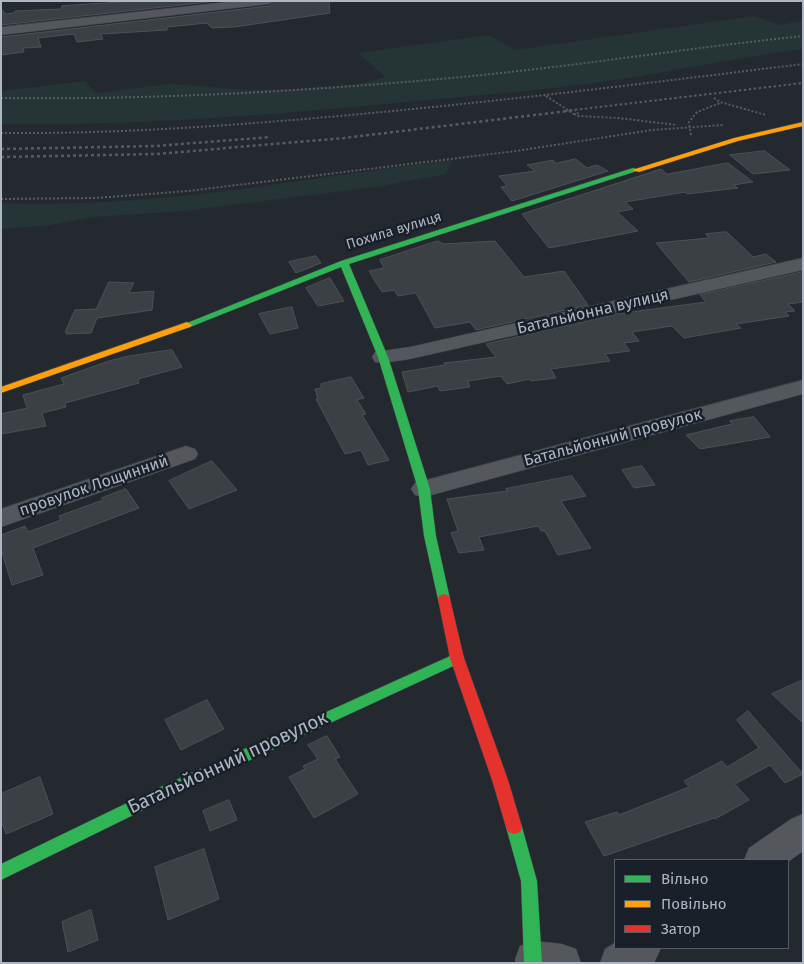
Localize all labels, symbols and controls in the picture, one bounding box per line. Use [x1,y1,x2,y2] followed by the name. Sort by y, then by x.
[344,209,444,253] street label: Похила вулиця
[515,285,671,339] street label: Батальйонна вулиця
[522,405,704,471] street label: Батальйонний провулок
[17,451,171,521] street label: провулок Лощинний
[124,707,332,819] street label: Батальйонний провулок
[614,859,789,949] legend
[661,870,708,888] text: Вільно
[661,895,727,913] text: Повільно
[661,920,701,938] text: Затор

